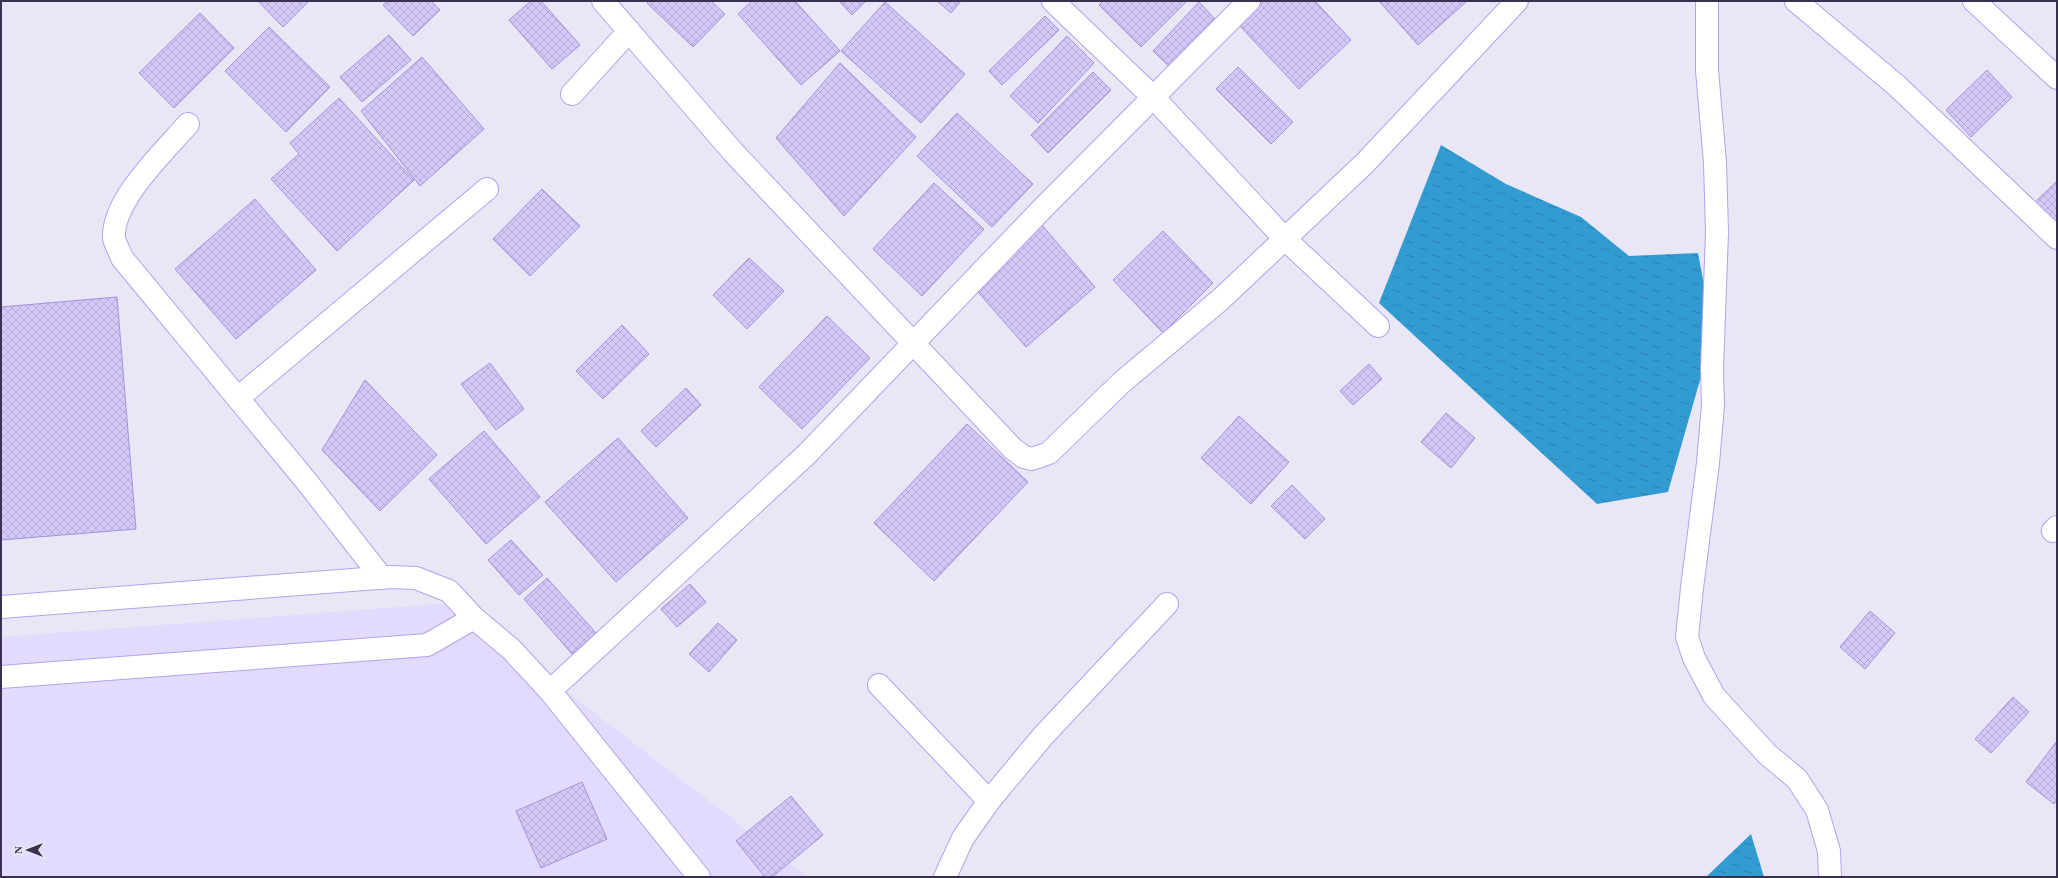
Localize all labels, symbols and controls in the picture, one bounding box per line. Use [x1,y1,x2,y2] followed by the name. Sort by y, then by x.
[8,830,48,870] north arrow
[12,846,24,854] text: N

